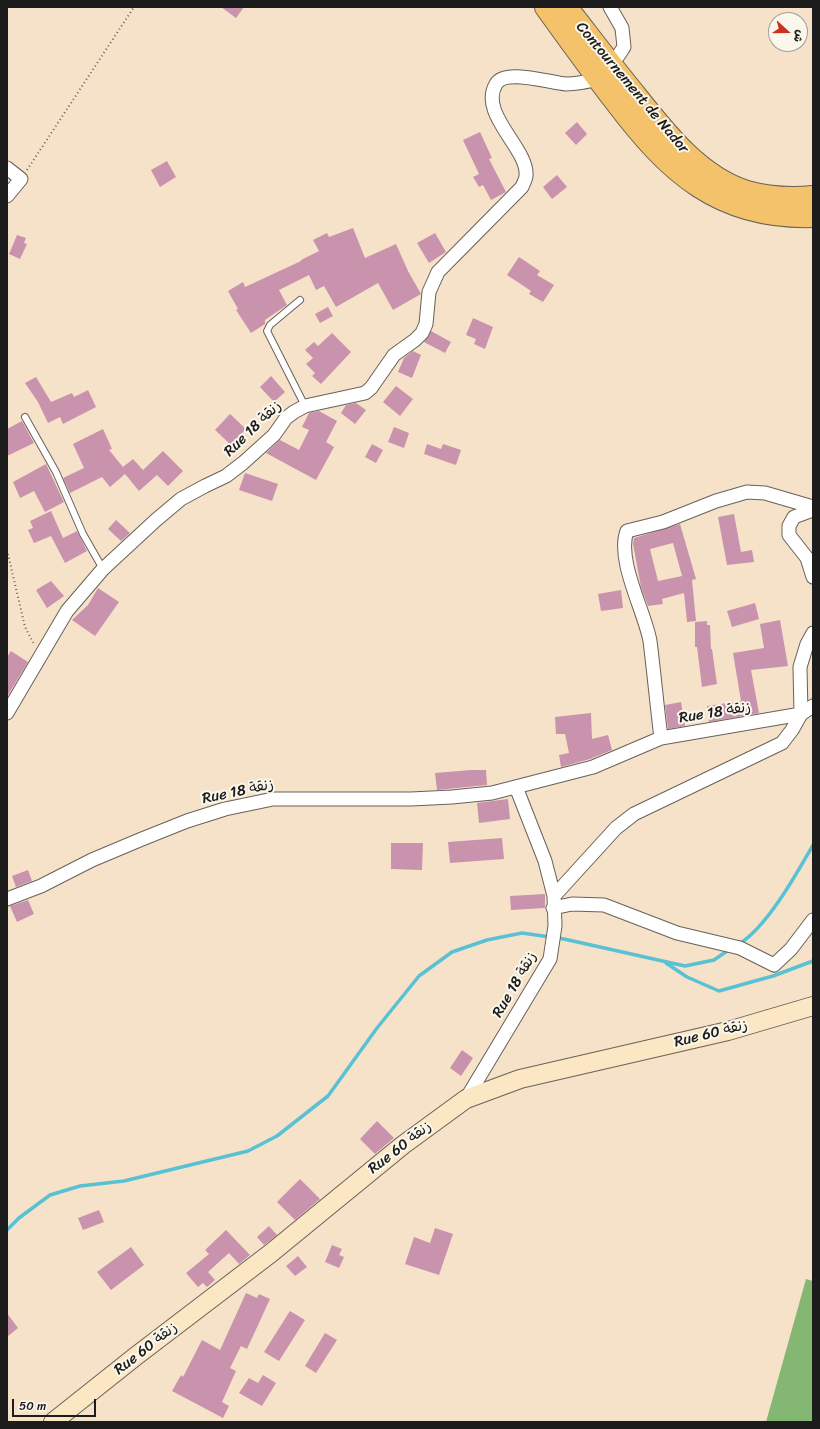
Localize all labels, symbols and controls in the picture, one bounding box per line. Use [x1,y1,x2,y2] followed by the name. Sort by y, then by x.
[768,12,808,52] north arrow
[572,19,692,157] street label: Contournement de Nador
[788,27,810,45] text: ش
[221,397,285,461] street label: Rue 18 زنقة
[678,698,752,728] street label: Rue 18 زنقة
[201,776,275,808] street label: Rue 18 زنقة
[489,949,541,1021] street label: Rue 18 زنقة
[672,1016,750,1052] street label: Rue 60 زنقة
[365,1118,435,1178] street label: Rue 60 زنقة
[111,1319,181,1379] street label: Rue 60 زنقة
[14,1391,98,1417] scale bar
[19,1395,46,1417] text: 50 m

